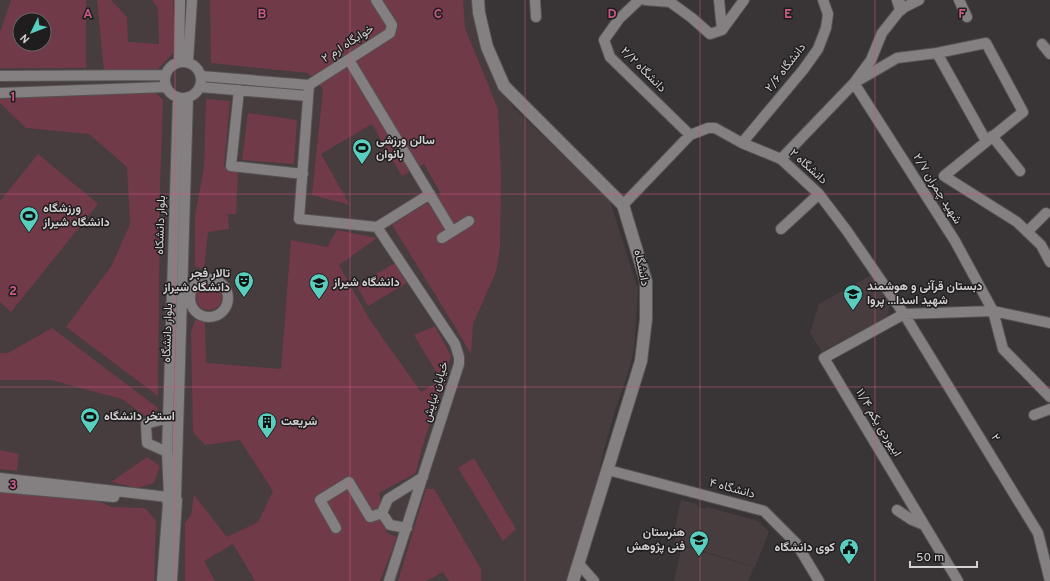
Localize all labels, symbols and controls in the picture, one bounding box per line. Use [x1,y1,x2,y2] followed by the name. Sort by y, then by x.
[83,7,93,23] text: A
[258,7,267,23] text: B
[434,7,442,23] text: C
[607,7,617,23] text: D
[784,7,792,23] text: E
[958,7,966,23] text: F
[12,12,52,52] north arrow
[319,21,377,67] street label: خوابگاه ارم ۲
[18,30,33,46] text: N
[762,40,810,96] street label: ۲/۶ دانشگاه
[617,44,669,96] street label: ۲/۲ دانشگاه
[10,90,16,106] text: 1
[376,133,435,163] place label: سالن ورزشی بانوان
[351,137,373,165] sports icon: سالن ورزشی بانوان
[786,146,831,189] street label: ۲ دانشگاه
[909,151,965,227] street label: ۲/۷ شهید چمران
[152,195,170,255] street label: بلوار دانشکاه
[42,201,110,231] place label: ورزشگاه دانشگاه شیراز
[18,205,40,233] sports icon: ورزشگاه دانشگاه شیراز
[629,248,653,288] street label: دانشگاه
[162,266,230,296] place label: تالار فجر دانشگاه شیراز
[233,270,255,298] theatre icon: تالار فجر دانشگاه شیراز
[308,272,330,300] school or university icon: دانشگاه شیراز
[332,275,400,291] place label: دانشگاه شیراز
[867,279,983,309] place label: دبستان قرآنی و هوشمند شهید اسدا... پروا
[842,283,864,311] school or university icon: دبستان قرآنی و هوشمند شهید اسدا... پروا
[9,284,17,300] text: 2
[159,303,177,363] street label: بلوار دانشگاه
[419,360,453,424] street label: خیابان نیایش
[851,386,905,460] street label: ۱۱/۴ ابیوردی یکم
[79,406,101,434] sports icon: استخر دانشگاه
[104,409,175,425] place label: استخر دانشگاه
[256,411,278,439] building icon: شریعت
[281,414,318,430] place label: شریعت
[987,431,1003,445] street label: ۲
[707,475,757,503] street label: ۴ دانشگاه
[9,478,17,494] text: 3
[627,525,685,555] place label: هنرستان فنی پژوهش
[688,529,710,557] school or university icon: هنرستان فنی پژوهش
[838,537,860,565] public building icon: کوی دانشگاه
[774,540,836,556] place label: کوی دانشگاه
[910,543,977,569] scale bar
[916,550,944,566] text: 50 m

